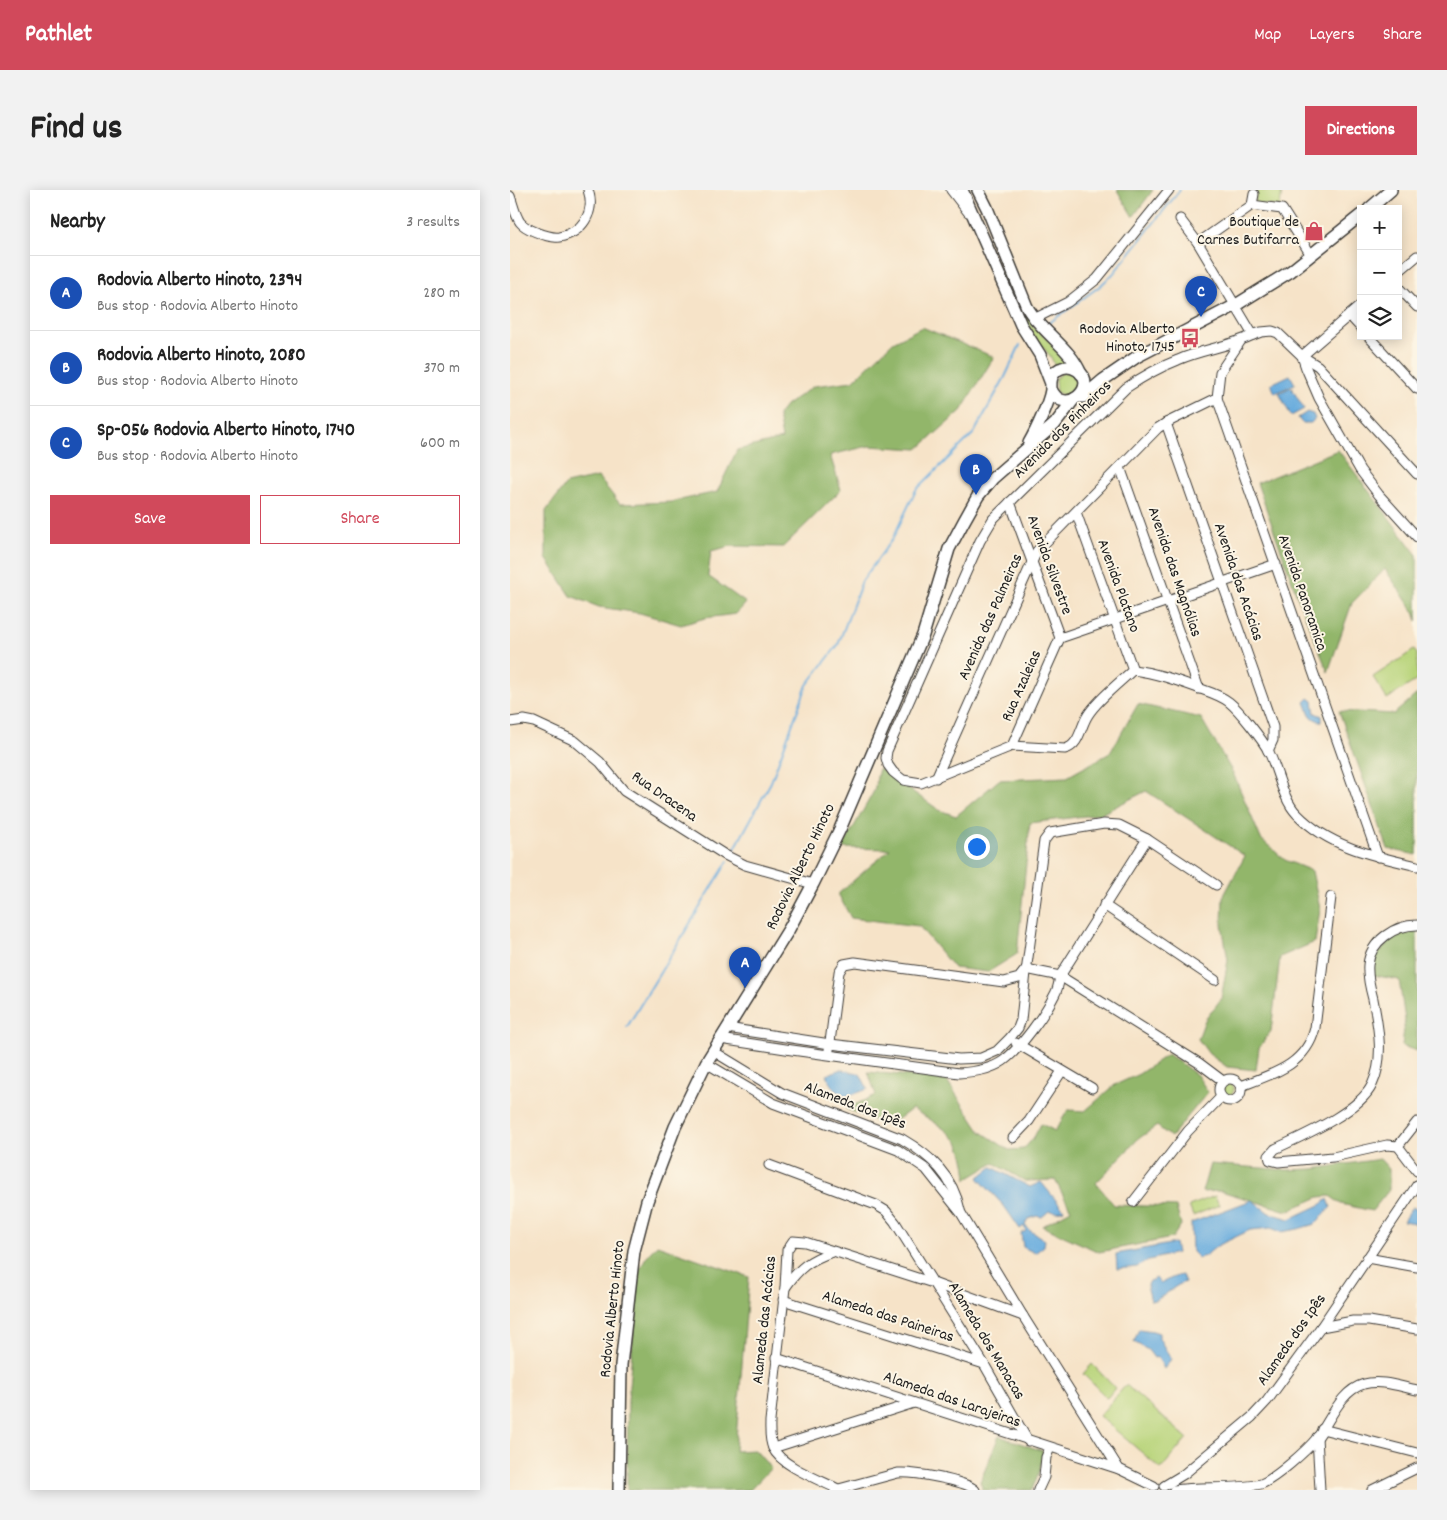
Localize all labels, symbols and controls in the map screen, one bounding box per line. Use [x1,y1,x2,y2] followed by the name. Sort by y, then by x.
[25,18,92,52] text: Pathlet
[1254,23,1281,48] text: Map
[1309,23,1355,48] text: Layers
[1383,23,1422,48] text: Share
[30,105,122,155] text: Find us
[1305,106,1417,155] button: Directions
[1357,205,1402,340] map controls
[1357,205,1402,250] button: +
[50,208,105,238] text: Nearby
[406,211,460,234] text: 3 results
[1197,211,1299,252] place label: Boutique de Carnes Butifarra
[1303,220,1325,242] shop icon: Boutique de Carnes Butifarra
[1357,250,1402,295] button: −
[97,268,302,295] text: Rodovia Alberto Hinoto, 2394
[1185,276,1217,317] pin: C
[62,282,70,305] text: A
[423,282,460,305] text: 280 m
[97,295,298,318] text: Bus stop · Rodovia Alberto Hinoto
[1357,295,1402,340] button: layers
[1079,318,1175,359] place label: Rodovia Alberto Hinoto, 1745
[1179,327,1201,349] bus stop icon: Rodovia Alberto Hinoto, 1745
[97,343,306,370] text: Rodovia Alberto Hinoto, 2080
[62,357,70,380] text: B
[423,357,460,380] text: 370 m
[97,370,298,393] text: Bus stop · Rodovia Alberto Hinoto
[1009,375,1118,484] street label: Avenida dos Pinheiros
[97,418,355,445] text: Sp-056 Rodovia Alberto Hinoto, 1740
[62,432,70,455] text: C
[420,432,460,455] text: 600 m
[97,445,298,468] text: Bus stop · Rodovia Alberto Hinoto
[960,454,992,495] pin: B
[50,495,250,544] button: Save
[260,495,460,544] button: Share
[1141,504,1207,640] street label: Avenida das Magnólias
[1020,512,1078,618] street label: Avenida Silvestre
[1207,520,1269,644] street label: Avenida das Acácias
[1271,532,1333,655] street label: Avenida Panoramica
[1090,536,1146,636] street label: Avenida Platano
[953,550,1029,684] street label: Avenida das Palmeiras
[996,646,1048,725] street label: Rua Azaleias
[626,766,702,828] street label: Rua Dracena
[760,800,842,934] street label: Rodovia Alberto Hinoto
[964,834,990,860] your location
[729,947,761,988] pin: A
[801,1076,910,1136] street label: Alameda dos Ipês
[594,1239,632,1379] street label: Rodovia Alberto Hinoto
[747,1254,783,1385] street label: Alameda das Acácias
[942,1278,1031,1405] street label: Alameda dos Manacas
[819,1285,957,1349] street label: Alameda das Paineiras
[1252,1289,1332,1391] street label: Alameda dos Ipês
[880,1366,1024,1434] street label: Alameda das Larajeiras

